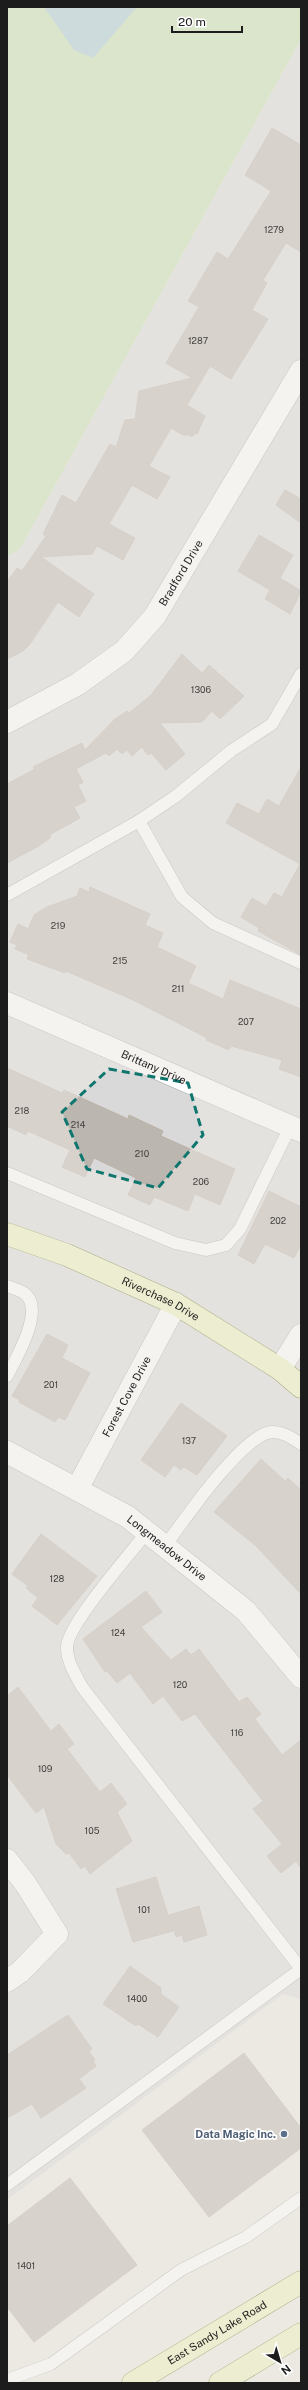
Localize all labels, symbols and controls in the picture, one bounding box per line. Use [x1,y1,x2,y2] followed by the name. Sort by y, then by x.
[172,8,242,34] scale bar
[178,15,206,29] text: 20 m
[264,224,284,235] house number: 1279
[188,335,208,346] house number: 1287
[156,538,205,608] street label: Bradford Drive
[191,684,212,695] house number: 1306
[51,920,66,931] house number: 219
[113,955,128,966] house number: 215
[172,983,184,994] house number: 211
[238,1016,254,1027] house number: 207
[119,1047,188,1086] street label: Brittany Drive
[15,1105,30,1116] house number: 218
[71,1119,86,1130] house number: 214
[135,1148,150,1159] house number: 210
[193,1176,210,1187] house number: 206
[270,1215,286,1226] house number: 202
[120,1274,202,1323] street label: Riverchase Drive
[100,1354,153,1439] street label: Forest Cove Drive
[44,1379,58,1390] house number: 201
[182,1435,196,1446] house number: 137
[125,1513,209,1583] street label: Longmeadow Drive
[50,1573,65,1584] house number: 128
[111,1627,126,1638] house number: 124
[173,1679,188,1690] house number: 120
[231,1727,244,1738] house number: 116
[38,1763,53,1774] house number: 109
[85,1825,100,1836] house number: 105
[138,1904,150,1915] house number: 101
[127,1993,148,2004] house number: 1400
[195,2128,276,2140] place label: Data Magic Inc.
[279,2129,289,2139] marker: Data Magic Inc.
[17,2260,35,2271] house number: 1401
[165,2298,269,2367] street label: East Sandy Lake Road
[260,2342,300,2382] north arrow
[279,2363,293,2377] text: N

